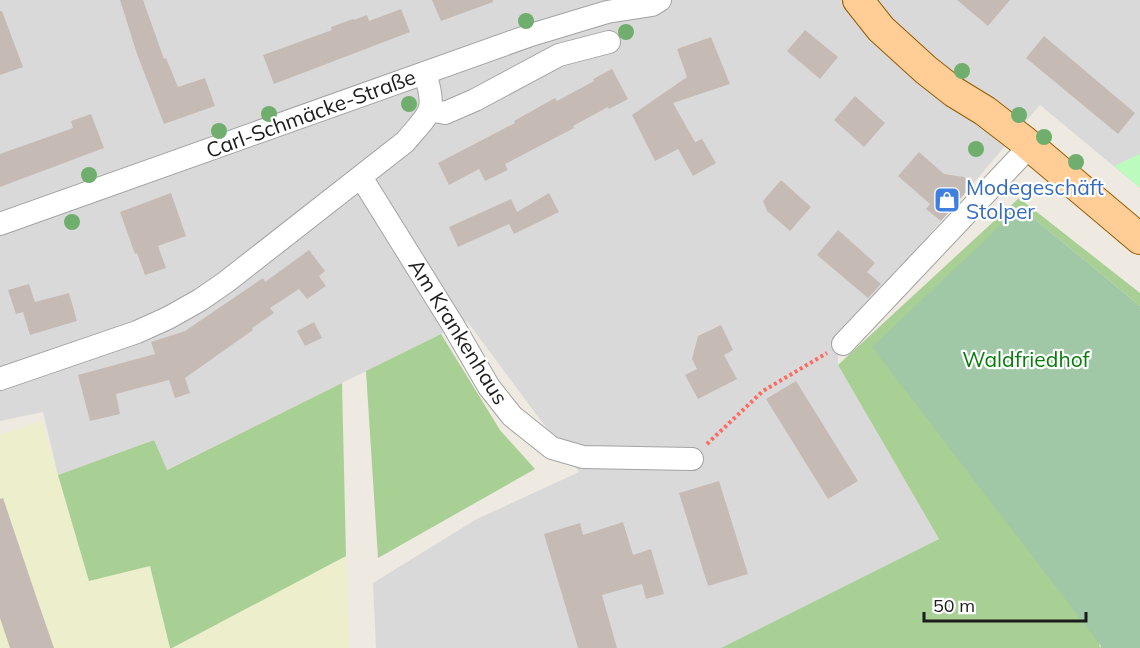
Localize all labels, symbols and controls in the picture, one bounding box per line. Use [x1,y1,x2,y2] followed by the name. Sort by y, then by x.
[202,63,419,163] street label: Carl-Schmäcke-Straße
[966,174,1104,224] place label: Modegeschäft Stolper
[932,185,962,215] shop icon: Modegeschäft Stolper
[404,254,514,409] street label: Am Krankenhaus
[962,346,1091,372] park label: Waldfriedhof
[924,585,1086,623] scale bar
[933,594,975,617] text: 50 m

